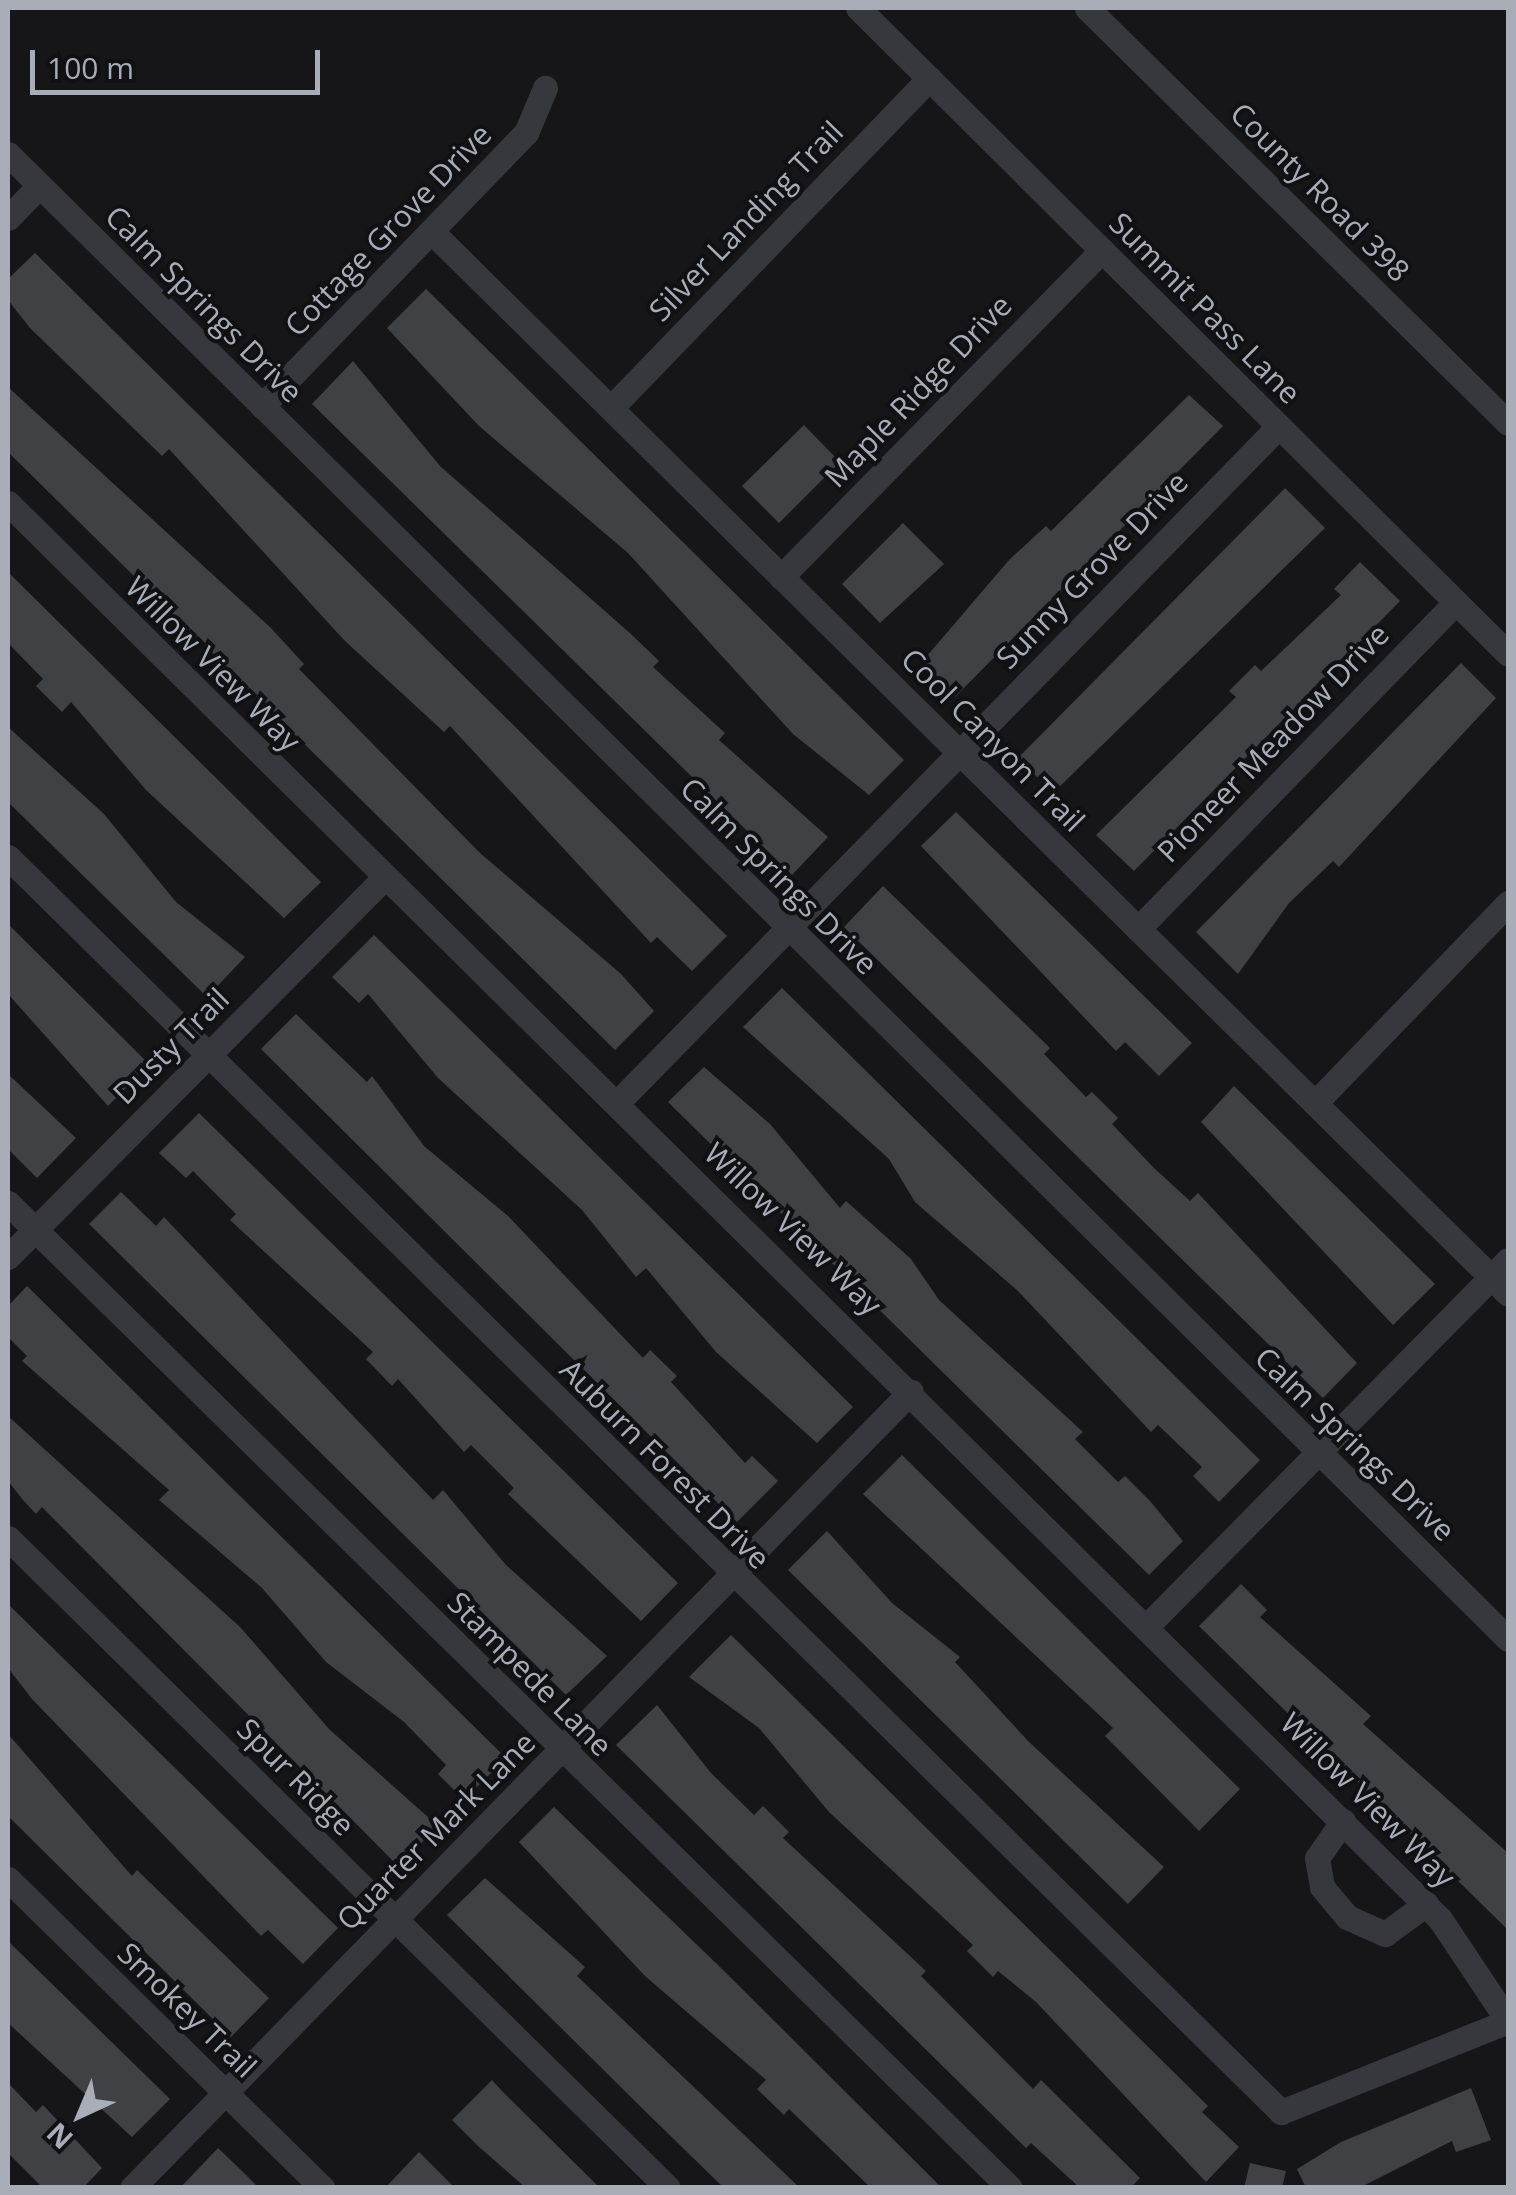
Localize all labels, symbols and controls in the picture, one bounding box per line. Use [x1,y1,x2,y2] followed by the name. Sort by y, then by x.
[35,30,325,92] scale bar
[47,47,134,88] text: 100 m
[1223,95,1417,289] street label: County Road 398
[642,114,850,328] street label: Silver Landing Trail
[277,116,499,344] street label: Cottage Grove Drive
[98,198,310,410] street label: Calm Springs Drive
[1102,205,1308,411] street label: Summit Pass Lane
[817,287,1019,495] street label: Maple Ridge Drive
[989,464,1195,676] street label: Sunny Grove Drive
[118,569,308,759] street label: Willow View Way
[1150,616,1396,870] street label: Pioneer Meadow Drive
[894,641,1092,839] street label: Cool Canyon Trail
[673,770,885,982] street label: Calm Springs Drive
[106,981,236,1111] street label: Dusty Trail
[697,1135,889,1323] street label: Willow View Way
[1248,1340,1462,1548] street label: Calm Springs Drive
[553,1352,777,1576] street label: Auburn Forest Drive
[440,1584,620,1764] street label: Stampede Lane
[1273,1705,1463,1895] street label: Willow View Way
[230,1711,362,1843] street label: Spur Ridge
[329,1724,543,1938] street label: Quarter Mark Lane
[110,1935,264,2085] street label: Smokey Trail
[30,2065,130,2165] north arrow
[38,2115,81,2158] text: N

